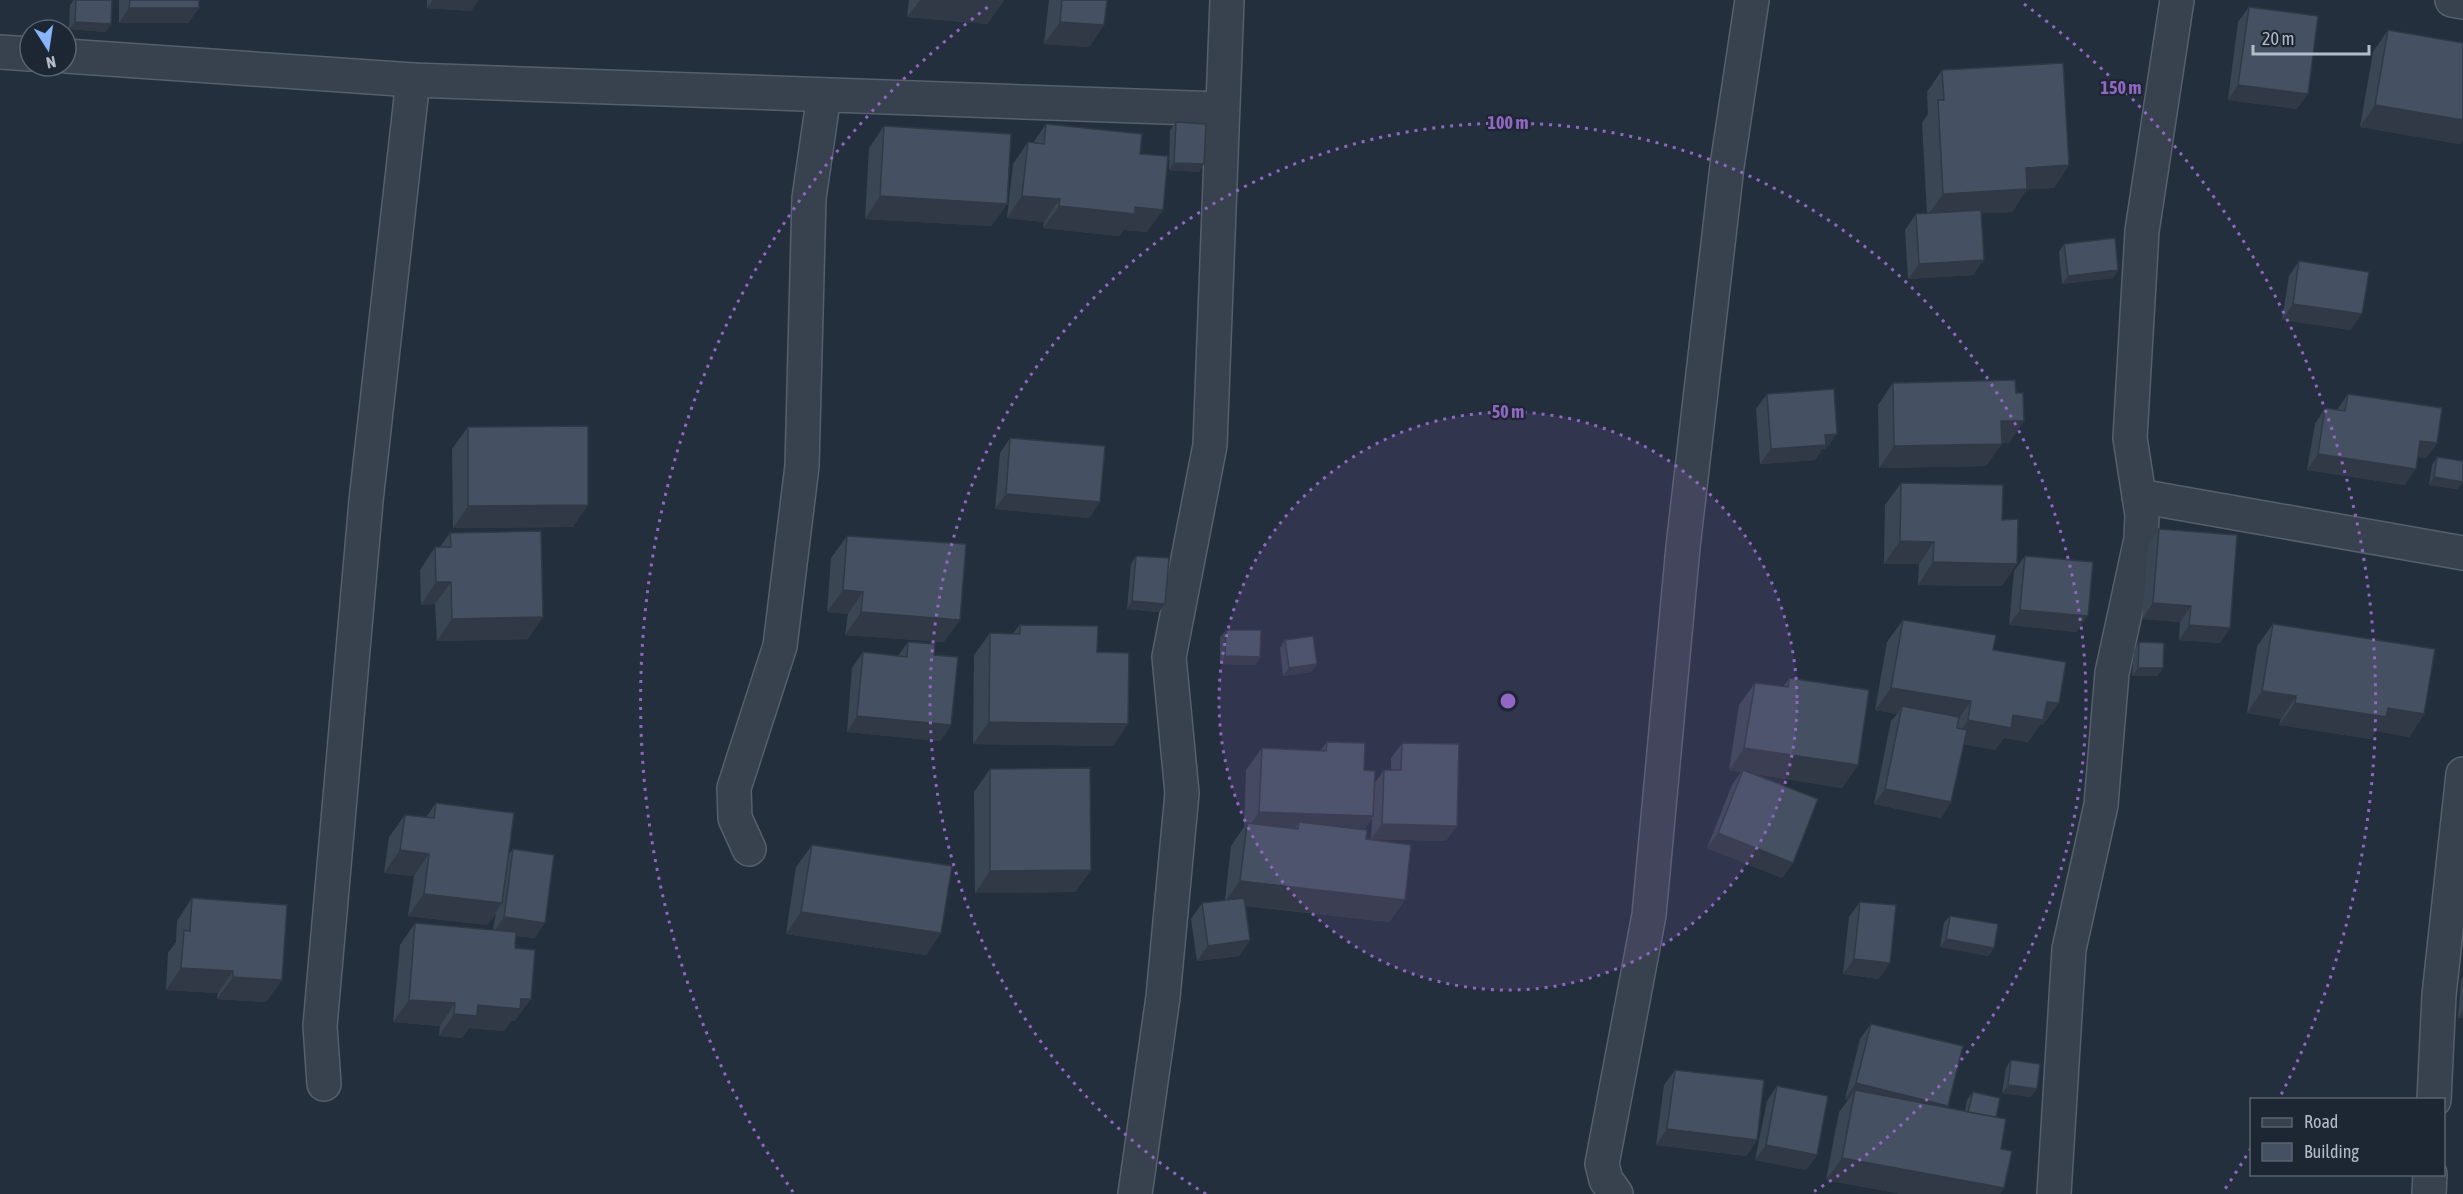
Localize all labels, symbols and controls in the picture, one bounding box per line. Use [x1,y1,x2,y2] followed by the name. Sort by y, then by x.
[18,18,78,78] north arrow
[2253,18,2368,56] scale bar
[2262,28,2294,49] text: 20 m
[45,53,58,72] text: N
[2101,77,2141,98] text: 150 m
[1488,112,1528,133] text: 100 m
[1492,401,1524,422] text: 50 m
[1498,691,1518,711] centre of rings
[2250,1098,2445,1176] legend
[2304,1111,2338,1132] text: Road
[2304,1141,2359,1162] text: Building

